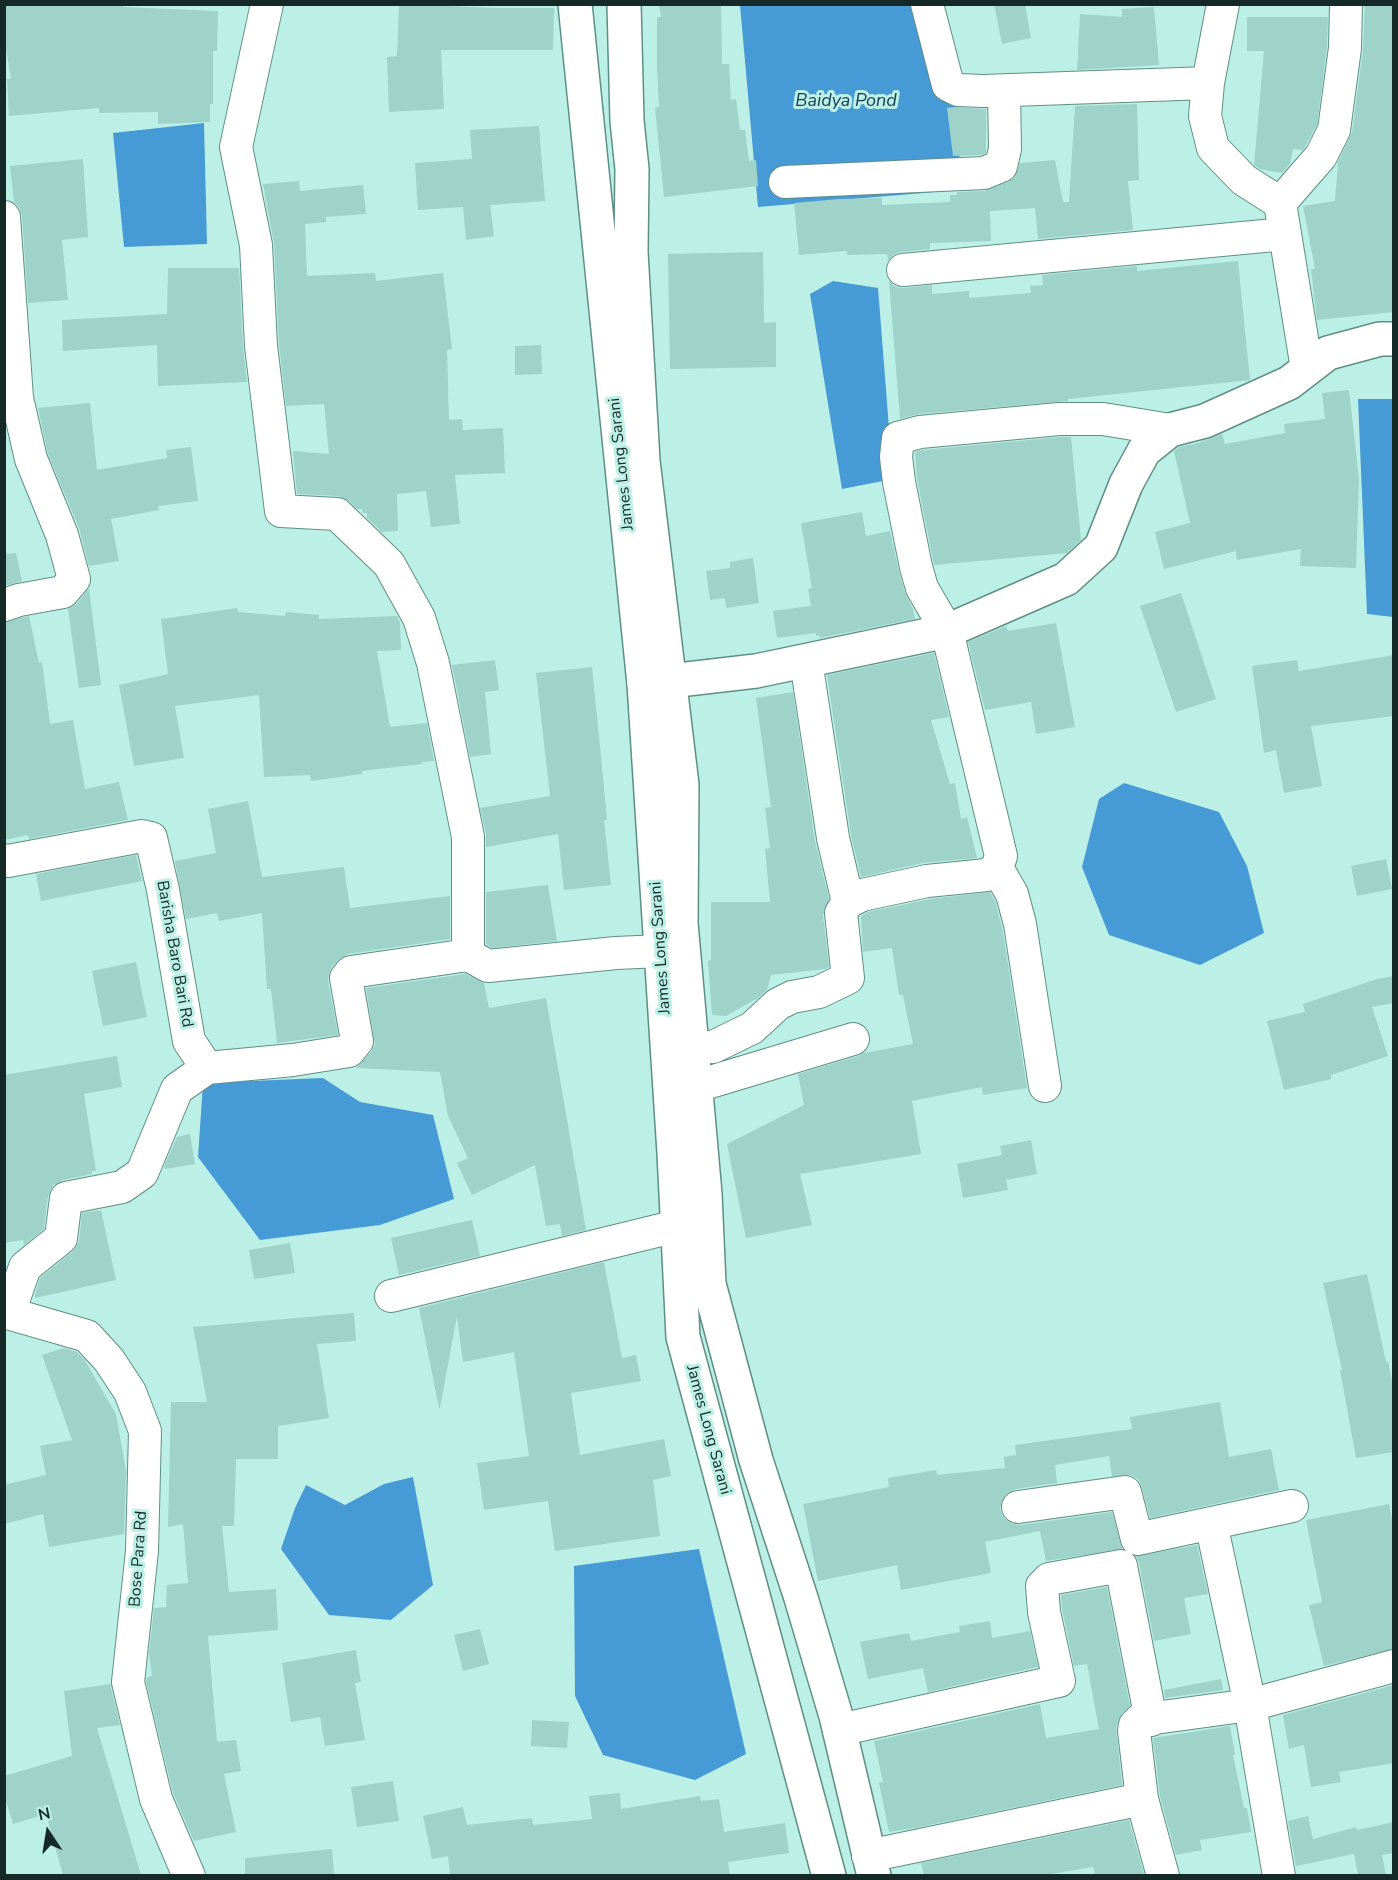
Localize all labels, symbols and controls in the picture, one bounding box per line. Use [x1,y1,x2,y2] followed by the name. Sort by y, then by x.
[795,91,897,113] water label: Baidya Pond
[606,397,638,531] street label: James Long Sarani
[152,879,196,1029] street label: Barisha Baro Bari Rd
[647,881,675,1015] street label: James Long Sarani
[682,1363,734,1497] street label: James Long Sarani
[126,1510,152,1608] street label: Bose Para Rd
[18,1802,78,1862] north arrow
[36,1802,52,1826] text: N

